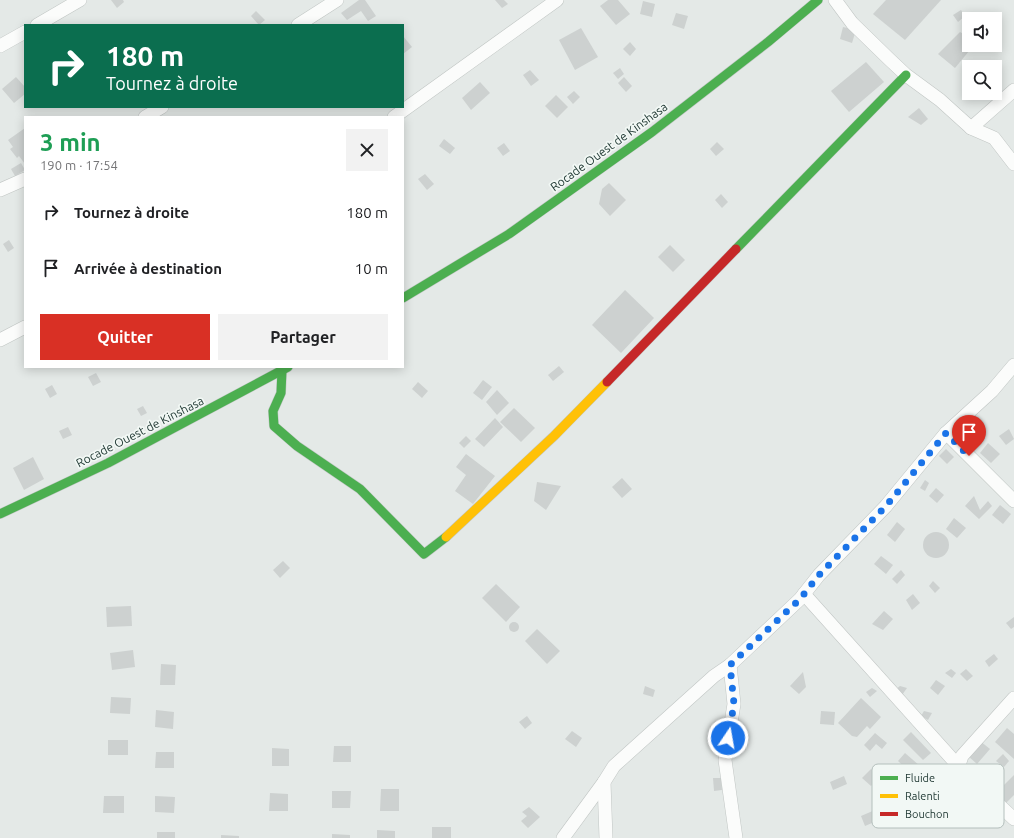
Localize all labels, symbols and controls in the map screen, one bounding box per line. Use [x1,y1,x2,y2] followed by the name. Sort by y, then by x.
[962,12,1002,100] map controls
[962,12,1002,52] button: sound
[40,40,92,92] icon: right
[106,40,184,71] text: 180 m
[962,60,1002,100] button: search
[106,73,238,93] text: Tournez à droite
[548,100,670,193] street label: Rocade Ouest de Kinshasa
[40,129,101,156] text: 3 min
[346,129,388,171] button: close
[40,158,118,172] text: 190 m · 17:54
[40,201,62,223] icon: right
[74,204,189,221] text: Tournez à droite
[346,204,388,221] text: 180 m
[40,257,62,279] icon: arrive
[74,260,222,277] text: Arrivée à destination
[355,260,388,277] text: 10 m
[40,314,210,360] button: Quitter
[218,314,388,360] button: Partager
[74,394,206,469] street label: Rocade Ouest de Kinshasa
[952,415,986,456] pin
[958,421,980,443] icon: arrive
[707,717,749,759] position arrow
[872,764,1004,828] legend
[905,772,935,784] text: Fluide
[905,790,940,802] text: Ralenti
[905,808,949,820] text: Bouchon

